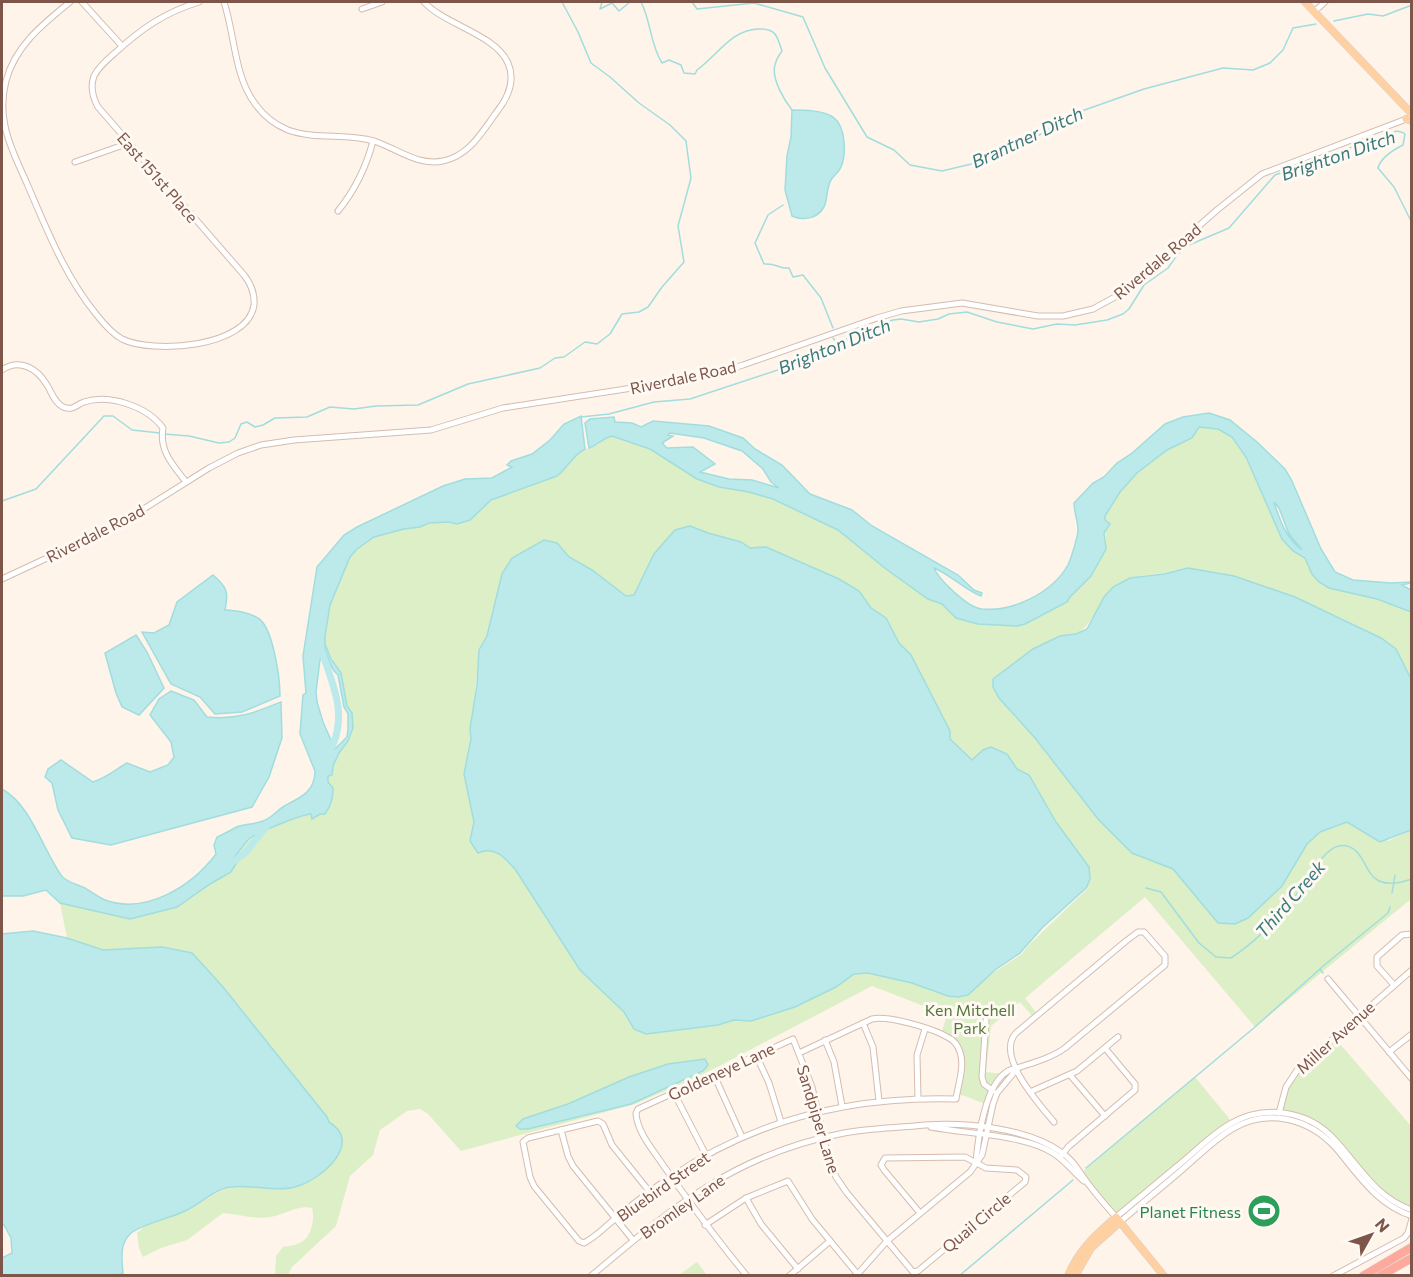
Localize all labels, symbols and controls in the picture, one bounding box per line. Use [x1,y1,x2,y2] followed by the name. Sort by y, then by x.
[968,102,1086,172] water label: Brantner Ditch
[1278,125,1398,185] water label: Brighton Ditch
[114,128,202,226] street label: East 151st Place
[1110,219,1204,303] street label: Riverdale Road
[774,313,894,379] water label: Brighton Ditch
[628,356,738,398] street label: Riverdale Road
[43,500,147,566] street label: Riverdale Road
[1250,855,1330,942] water label: Third Creek
[1292,997,1378,1077] street label: Miller Avenue
[925,1000,1015,1037] park label: Ken Mitchell Park
[665,1038,777,1104] street label: Goldeneye Lane
[794,1063,844,1175] street label: Sandpiper Lane
[613,1147,713,1225] street label: Bluebird Street
[636,1170,728,1242] street label: Bromley Lane
[938,1188,1014,1256] street label: Quail Circle
[1246,1193,1282,1229] sports icon: Planet Fitness
[1139,1202,1241,1221] place label: Planet Fitness
[1341,1205,1401,1265] north arrow
[1372,1214,1394,1236] text: N

